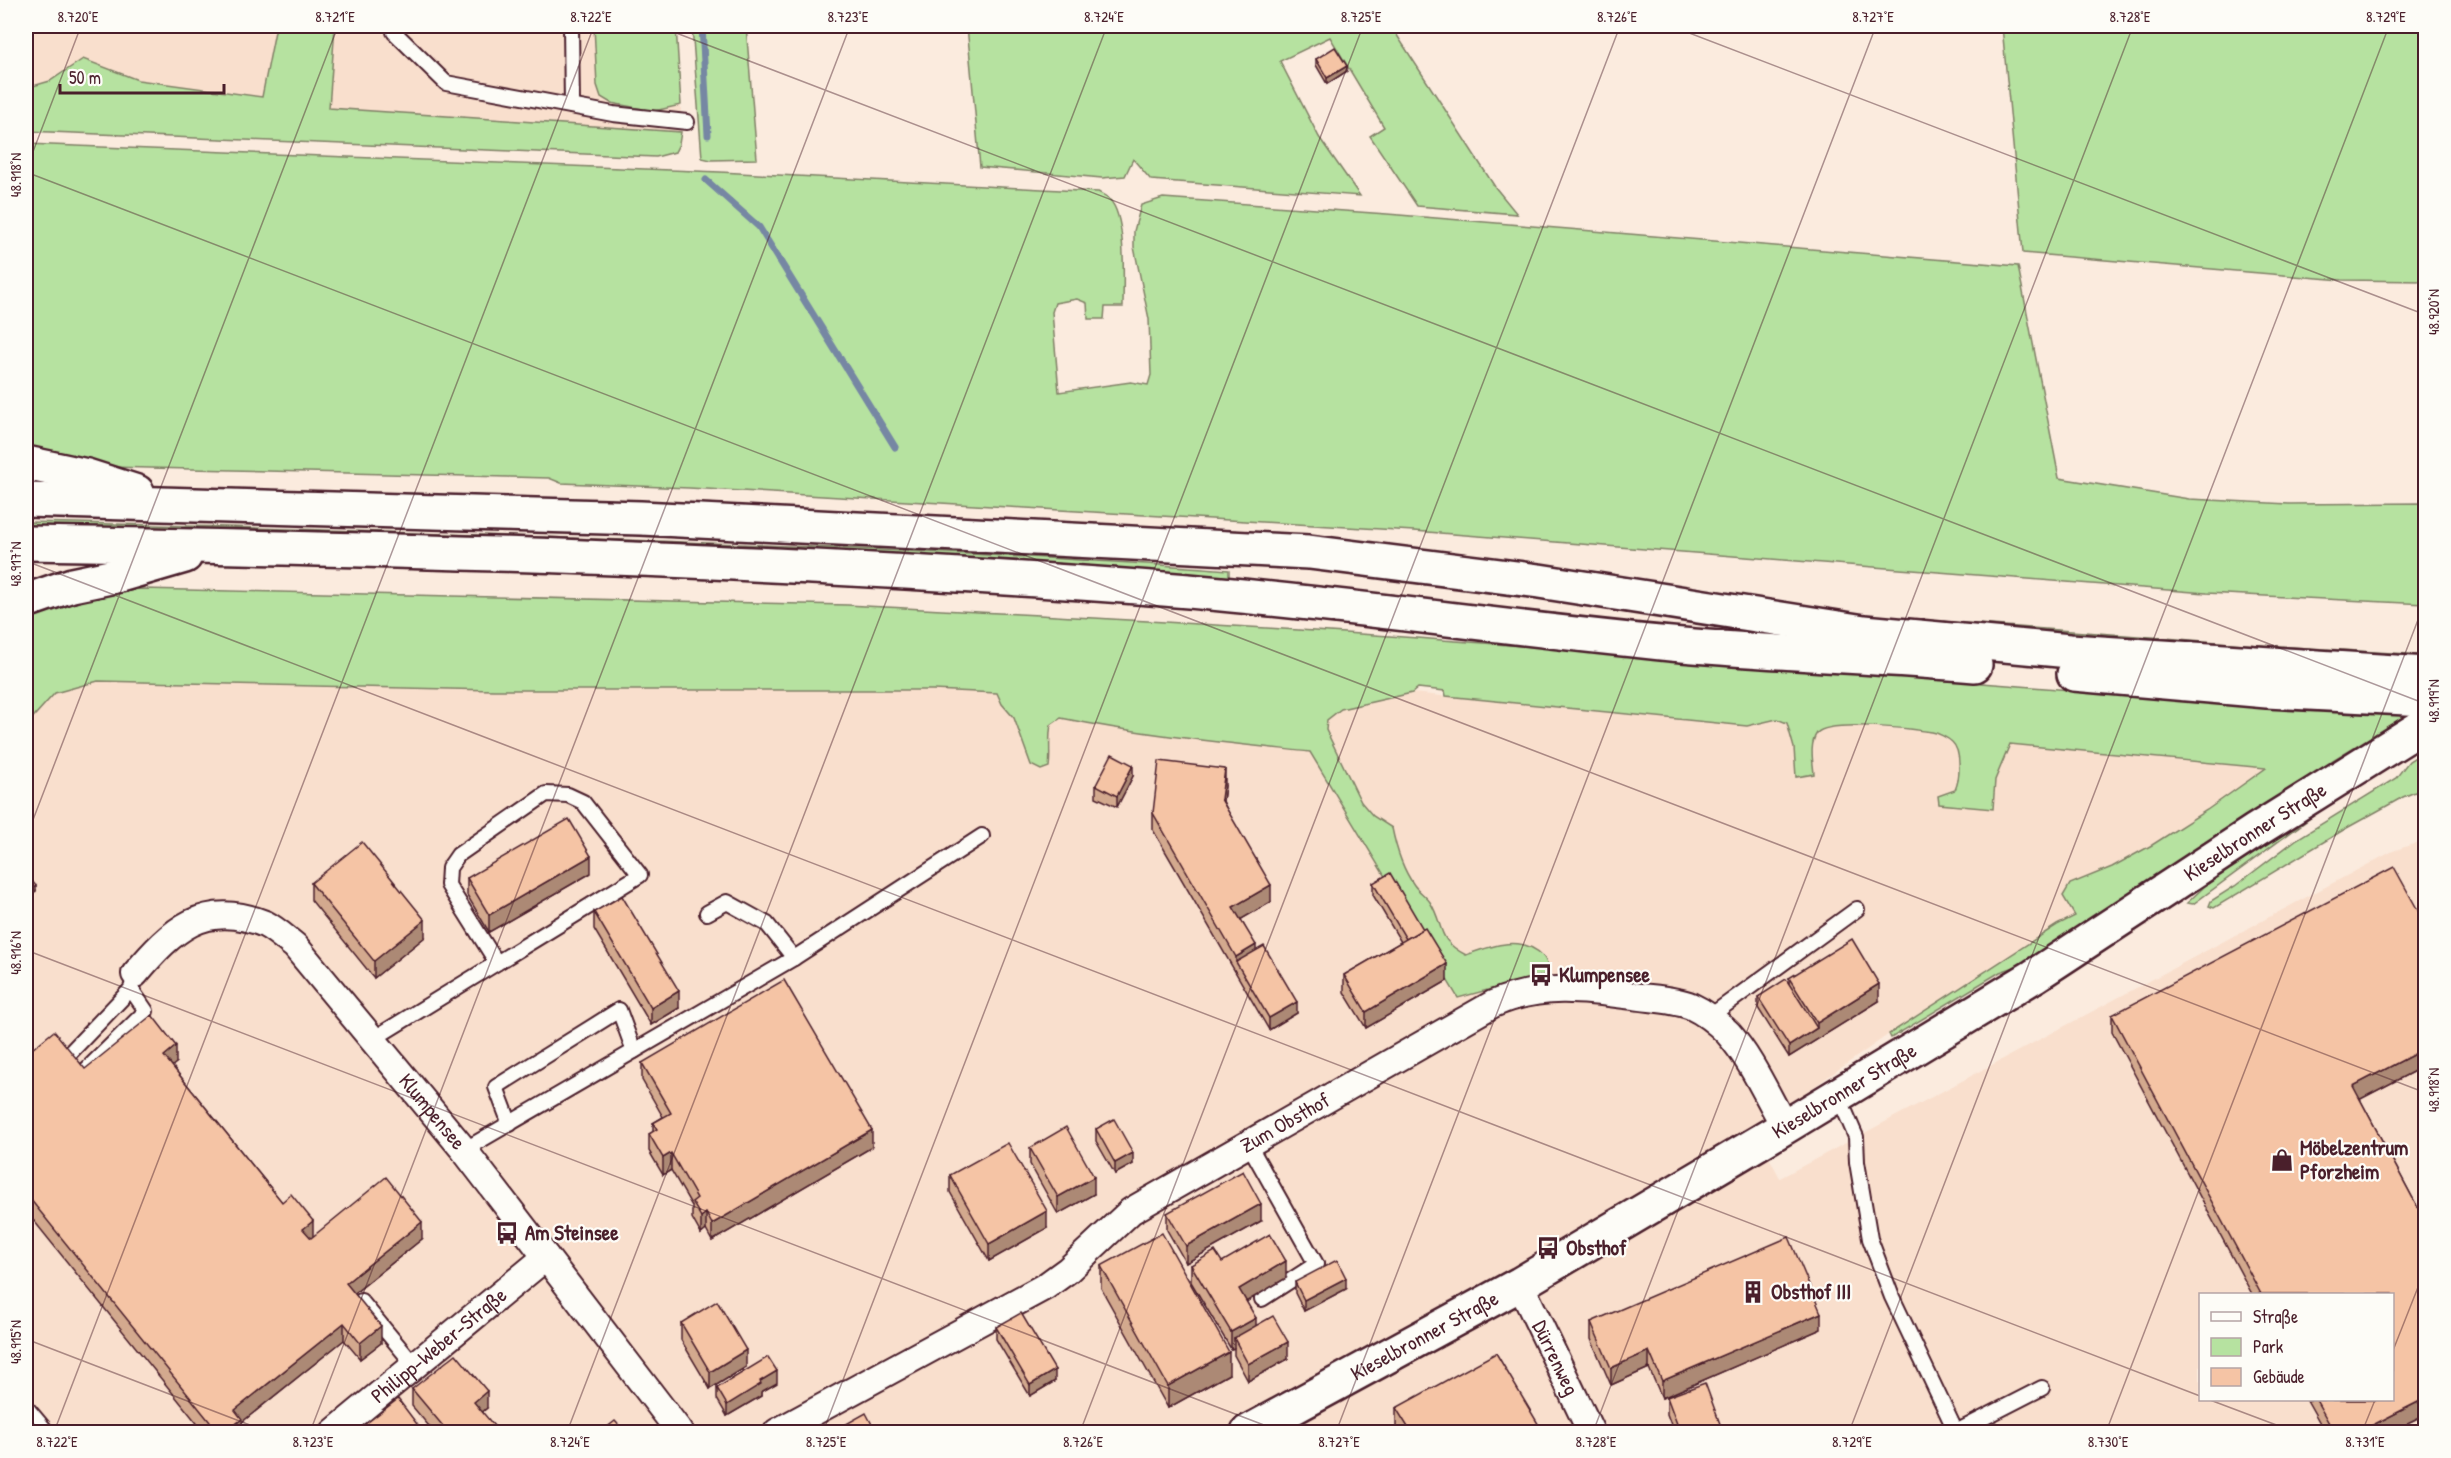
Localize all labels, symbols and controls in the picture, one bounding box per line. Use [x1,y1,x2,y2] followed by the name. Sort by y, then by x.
[58,6,99,27] text: 8.720°E
[315,6,355,27] text: 8.721°E
[570,6,612,27] text: 8.722°E
[828,6,869,27] text: 8.723°E
[1084,6,1124,27] text: 8.724°E
[1341,6,1382,27] text: 8.725°E
[1597,6,1637,27] text: 8.726°E
[1852,6,1894,27] text: 8.727°E
[2110,6,2151,27] text: 8.728°E
[2366,6,2406,27] text: 8.729°E
[60,57,224,95] scale bar
[69,65,101,90] text: 50 m
[5,153,26,197] text: 48.918°N
[2423,289,2444,335] text: 48.920°N
[5,541,26,587] text: 48.917°N
[2423,679,2444,723] text: 48.919°N
[2178,775,2332,888] street label: Kieselbronner Straße
[5,931,26,975] text: 48.916°N
[1559,960,1651,990] place label: Klumpensee
[1528,962,1554,988] bus stop icon: Klumpensee
[1766,1036,1922,1146] street label: Kieselbronner Straße
[392,1067,473,1156] street label: Klumpensee
[2423,1068,2444,1112] text: 48.918°N
[1235,1085,1335,1160] street label: Zum Obsthof
[2300,1133,2408,1186] place label: Möbelzentrum Pforzheim
[2269,1147,2295,1173] shop icon: Möbelzentrum Pforzheim
[525,1218,619,1247] place label: Am Steinsee
[494,1220,520,1246] bus stop icon: Am Steinsee
[1566,1233,1627,1262] place label: Obsthof
[1535,1235,1561,1261] bus stop icon: Obsthof
[1771,1277,1851,1306] place label: Obsthof III
[1740,1279,1766,1305] building icon: Obsthof III
[365,1280,513,1410] street label: Philipp-Weber-Straße
[1345,1283,1503,1387] street label: Kieselbronner Straße
[2199,1293,2394,1401] legend
[2253,1304,2298,1329] text: Straße
[1526,1315,1586,1400] street label: Dürrenweg
[5,1320,26,1364] text: 48.915°N
[2253,1334,2284,1359] text: Park
[2253,1364,2305,1389] text: Gebäude
[36,1431,78,1452] text: 8.722°E
[293,1431,334,1452] text: 8.723°E
[550,1431,590,1452] text: 8.724°E
[806,1431,847,1452] text: 8.725°E
[1063,1431,1103,1452] text: 8.726°E
[1318,1431,1360,1452] text: 8.727°E
[1576,1431,1617,1452] text: 8.728°E
[1832,1431,1872,1452] text: 8.729°E
[2088,1431,2129,1452] text: 8.730°E
[2345,1431,2385,1452] text: 8.731°E

